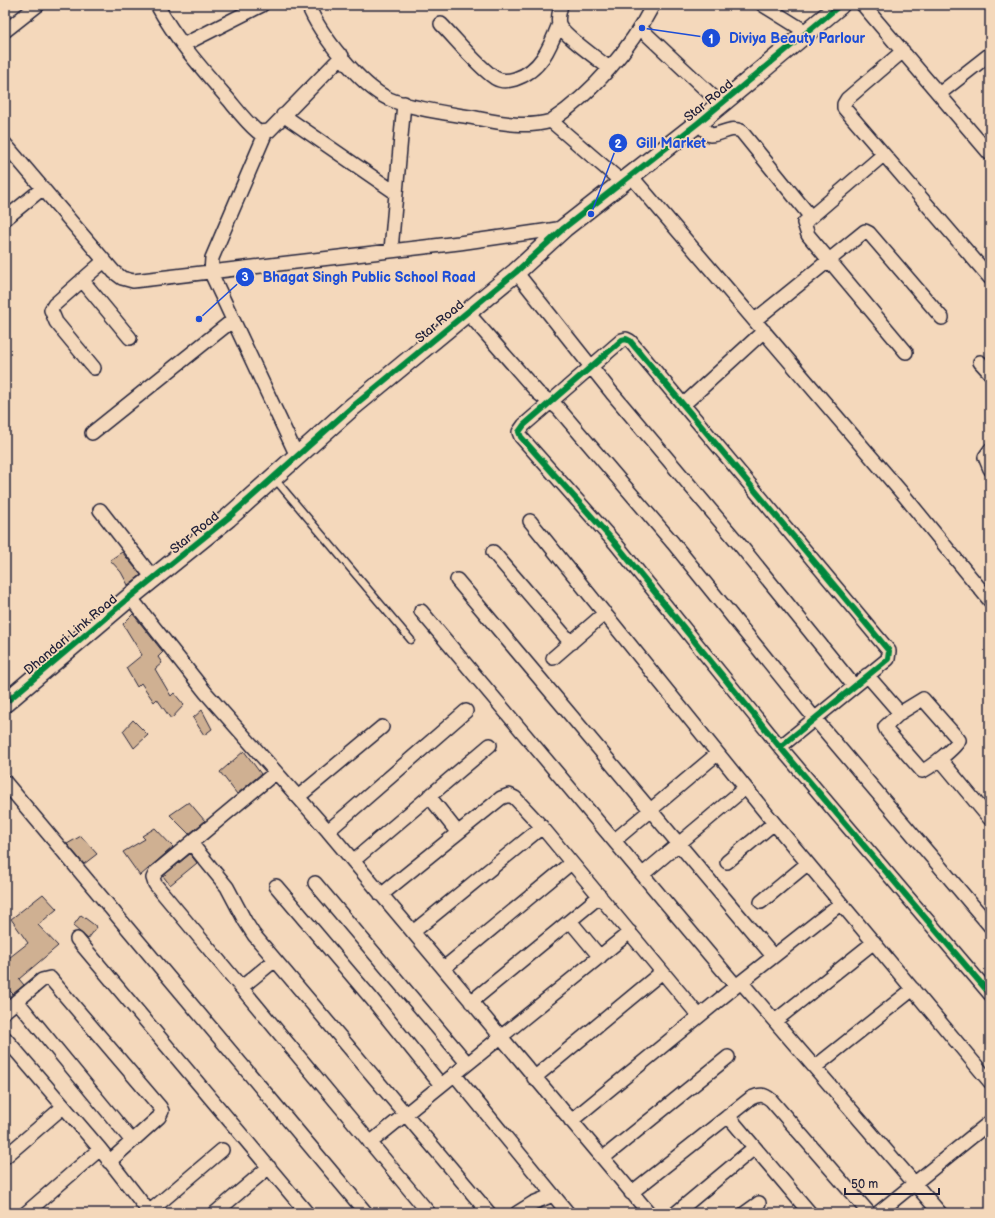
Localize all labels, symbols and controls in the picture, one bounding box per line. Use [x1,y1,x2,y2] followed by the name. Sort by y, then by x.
[701,25,874,51] callout: Diviya Beauty Parlour
[729,30,866,47] text: Diviya Beauty Parlour
[708,32,714,47] text: 1
[681,76,736,125] street label: Star Road
[608,130,714,156] callout: Gill Market
[636,135,706,152] text: Gill Market
[614,137,622,152] text: 2
[235,264,484,290] callout: Bhagat Singh Public School Road
[262,269,476,286] text: Bhagat Singh Public School Road
[241,270,249,285] text: 3
[412,297,467,347] street label: Star Road
[167,508,222,557] street label: Star Road
[21,591,120,678] street label: Dhandari Link Road
[845,1170,939,1196] scale bar
[851,1177,878,1192] text: 50 m

